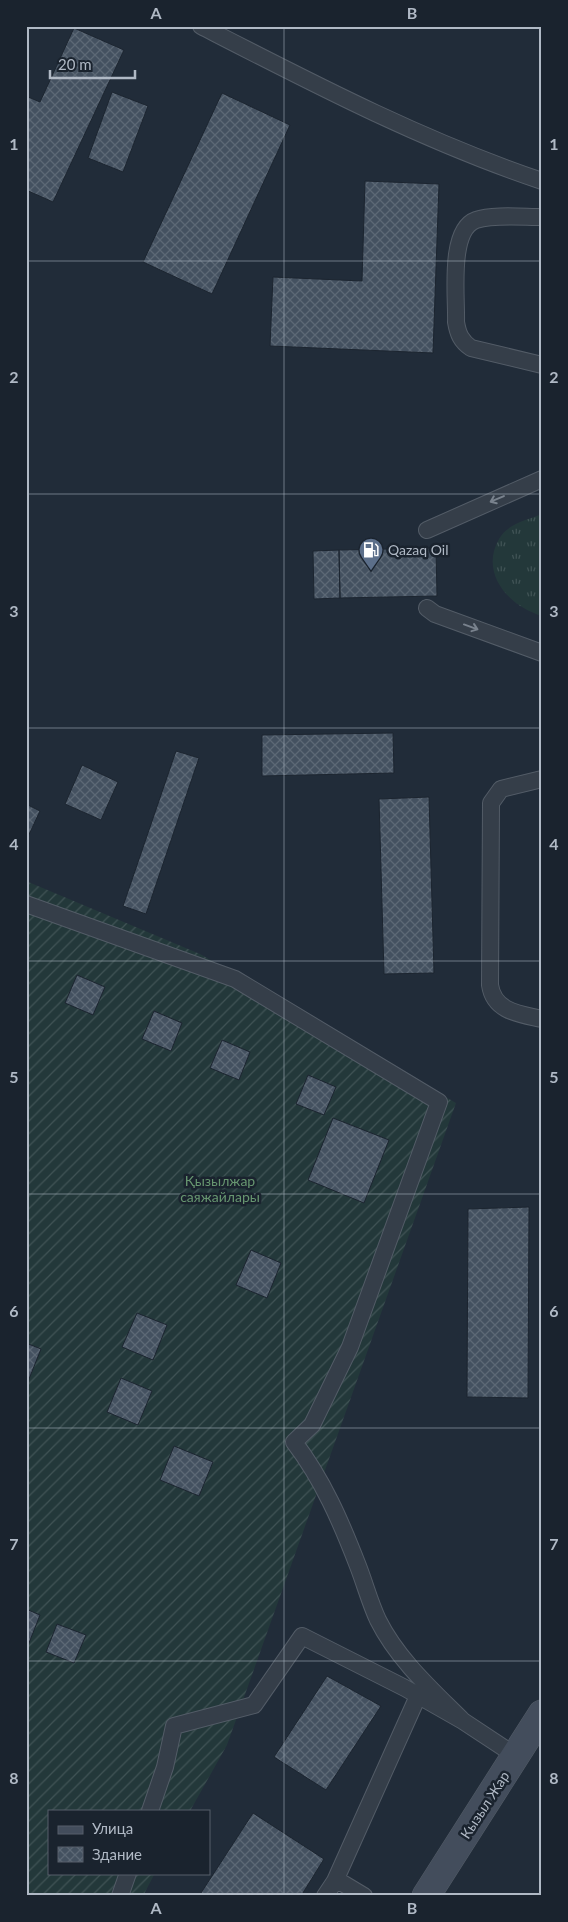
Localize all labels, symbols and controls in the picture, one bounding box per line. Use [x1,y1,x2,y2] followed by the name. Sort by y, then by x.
[149,3,162,22] text: A
[407,3,417,22] text: B
[50,48,135,80] scale bar
[58,55,92,73] text: 20 m
[9,134,19,153] text: 1
[549,134,559,153] text: 1
[9,367,19,386] text: 2
[549,367,559,386] text: 2
[490,494,505,504] one-way arrow
[358,537,384,571] fuel station icon: Qazaq Oil
[388,541,448,558] place label: Qazaq Oil
[9,601,19,620] text: 3
[549,601,559,620] text: 3
[463,623,478,632] one-way arrow
[9,834,19,853] text: 4
[549,834,559,853] text: 4
[9,1067,19,1086] text: 5
[549,1067,559,1086] text: 5
[180,1172,260,1205] park label: Қызылжар саяжайлары
[9,1301,19,1320] text: 6
[549,1301,559,1320] text: 6
[9,1534,19,1553] text: 7
[549,1534,559,1553] text: 7
[9,1768,19,1787] text: 8
[457,1768,513,1842] street label: Кызыл Жар
[549,1768,559,1787] text: 8
[48,1810,210,1874] legend
[92,1819,133,1837] text: Улица
[92,1845,142,1863] text: Здание
[149,1898,162,1917] text: A
[407,1898,417,1917] text: B

